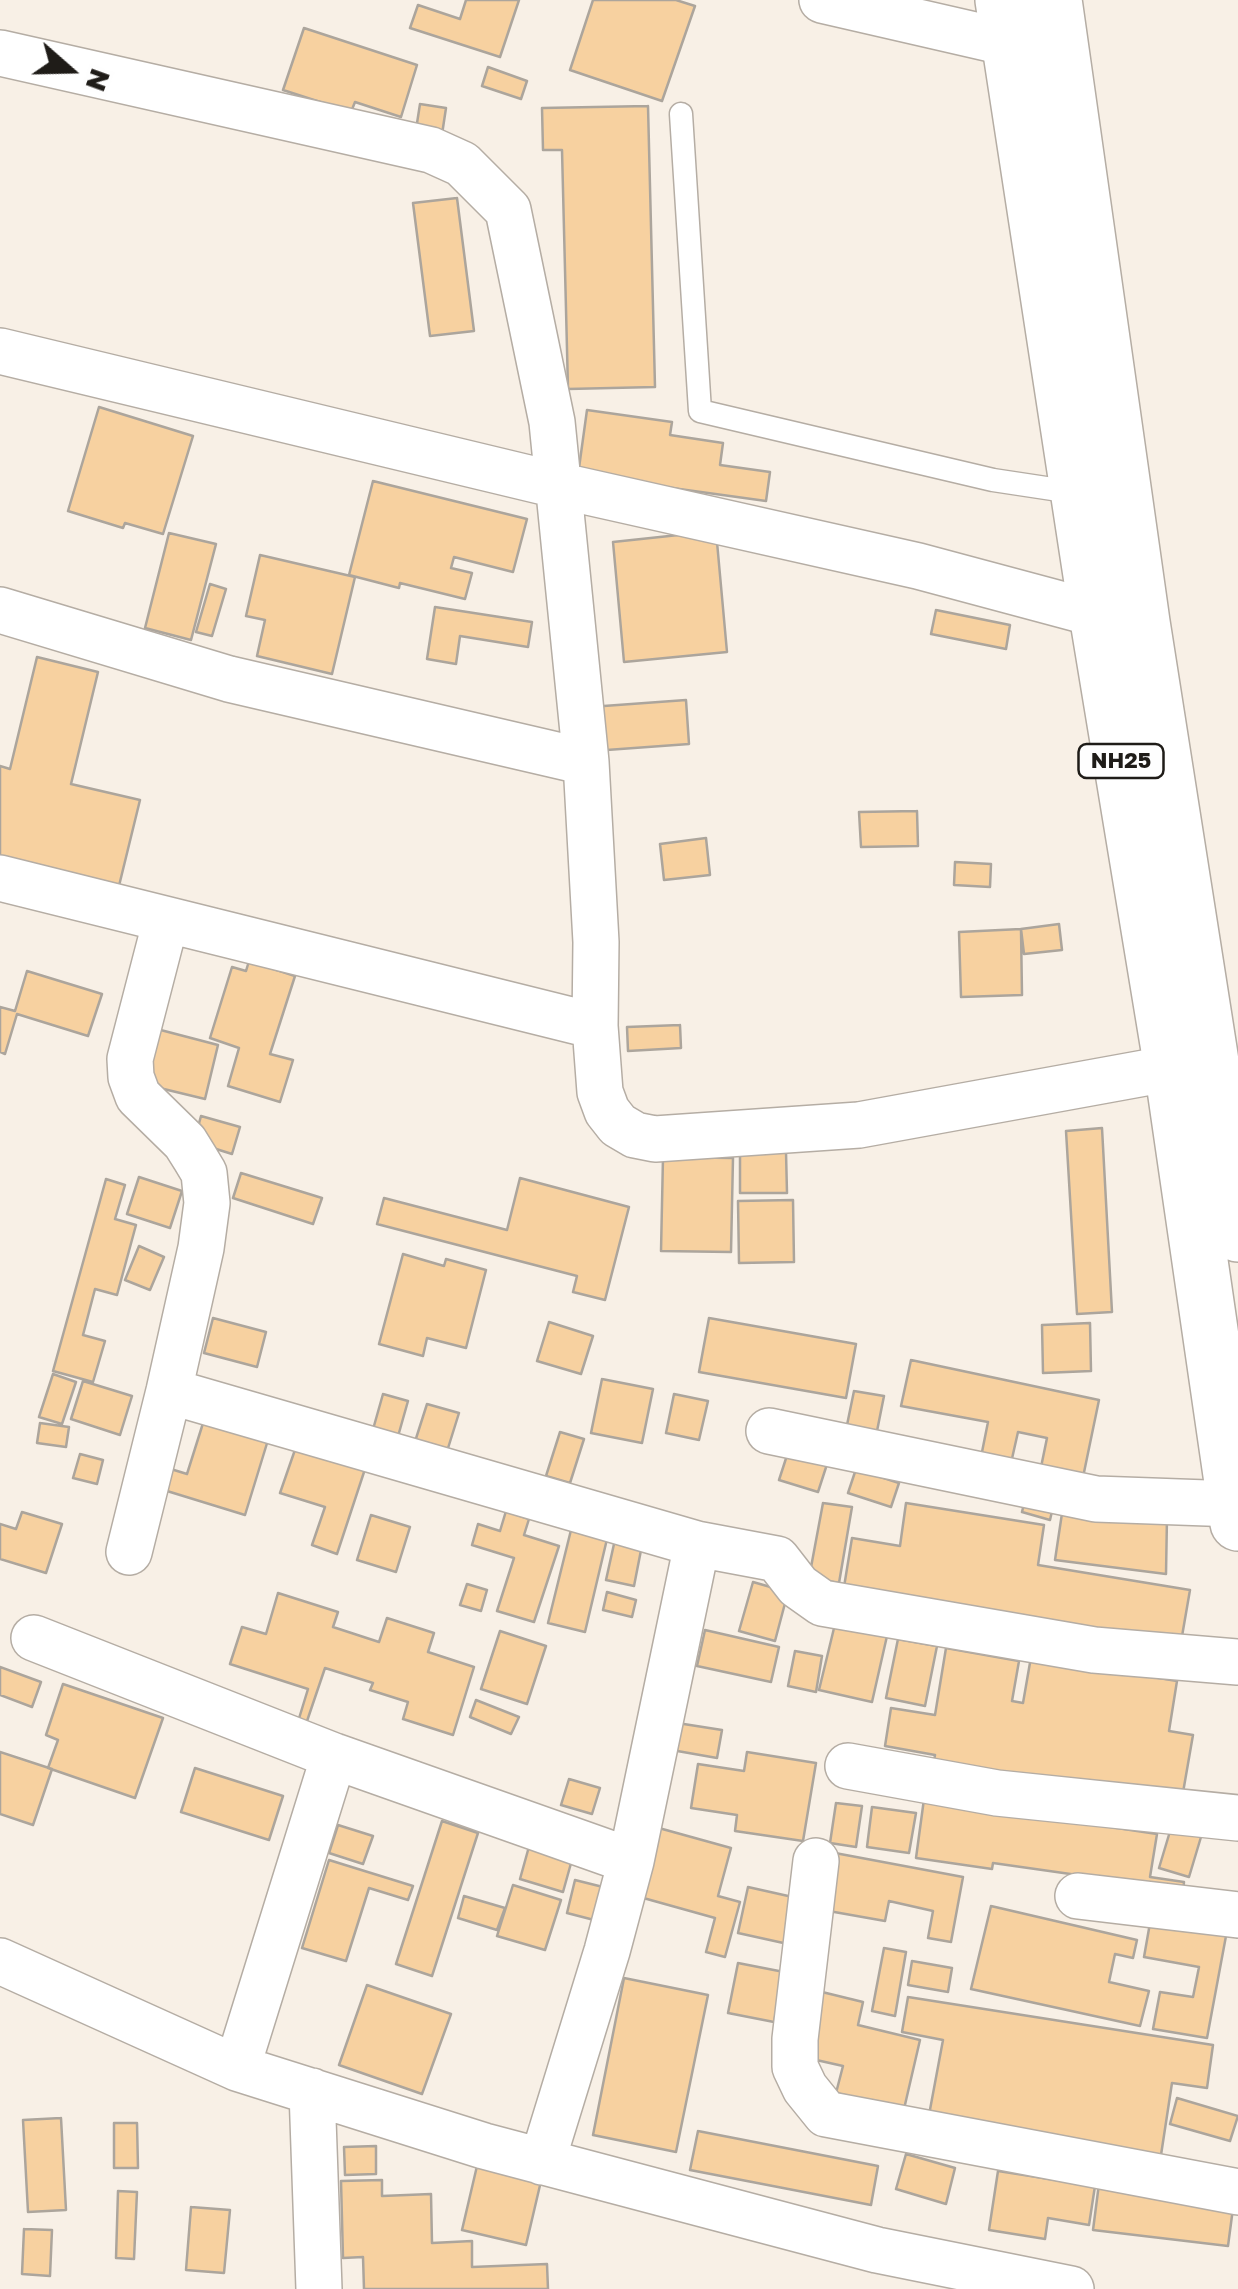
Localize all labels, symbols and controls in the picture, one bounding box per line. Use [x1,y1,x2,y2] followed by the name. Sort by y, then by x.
[20,20,120,120] north arrow
[80,65,118,96] text: N
[1078,744,1164,778] road number: NH25

